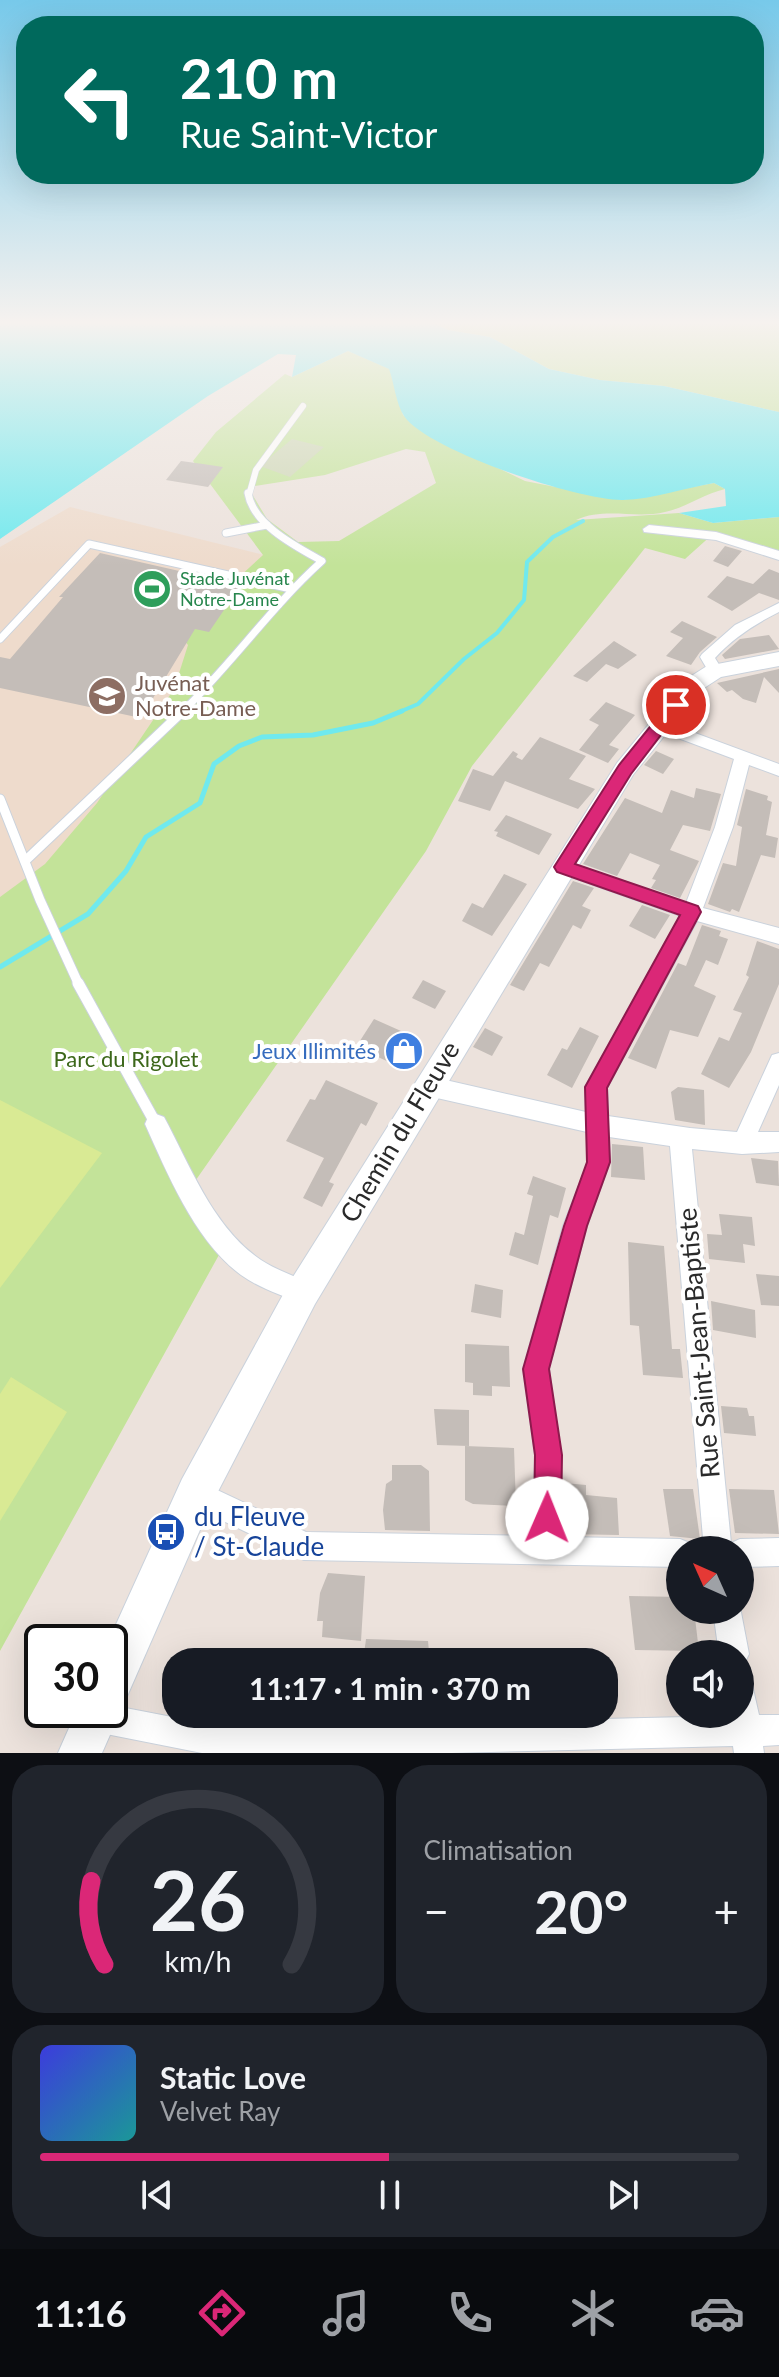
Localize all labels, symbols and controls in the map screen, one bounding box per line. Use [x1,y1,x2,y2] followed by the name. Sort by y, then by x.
[180,44,338,111] text: 210 m
[48,48,152,152] icon: left
[180,112,437,156] text: Rue Saint-Victor
[180,567,290,610] place label: Stade Juvénat Notre-Dame
[131,568,173,610] sports icon: Stade Juvénat Notre-Dame
[135,669,256,721] place label: Juvénat Notre-Dame
[642,671,710,739] pin
[86,675,128,717] school or university icon: Juvénat Notre-Dame
[654,683,698,727] icon: arrive
[383,1030,425,1072] shop icon: Jeux Illimités
[332,1035,466,1228] street label: Chemin du Fleuve
[253,1037,376,1064] place label: Jeux Illimités
[54,1045,199,1072] park label: Parc du Rigolet
[670,1207,726,1480] street label: Rue Saint-Jean-Baptiste
[505,1476,589,1560] position arrow
[194,1500,324,1562] place label: du Fleuve / St-Claude
[145,1511,187,1553] bus stop icon: du Fleuve / St-Claude
[666,1536,754,1624] north arrow
[666,1536,754,1728] map controls
[24,1624,128,1728] speed limit sign: 30
[666,1640,754,1728] button: sound
[249,1670,531,1706] text: 11:17 · 1 min · 370 m
[424,1834,573,1866] text: Climatisation
[150,1849,246,1949] text: 26
[534,1875,629,1947] text: 20°
[424,1885,449,1937] text: −
[713,1885,739,1937] text: +
[164,1944,231,1978] text: km/h
[160,2059,306,2095] text: Static Love
[160,2095,280,2127] text: Velvet Ray
[135,2173,179,2217] icon: previous
[368,2173,412,2217] icon: pause
[601,2173,645,2217] icon: next
[194,2285,250,2341] icon: directions
[318,2285,374,2341] icon: music
[442,2285,498,2341] icon: phone
[565,2285,621,2341] icon: climate
[689,2285,745,2341] icon: car
[34,2291,127,2335] text: 11:16

